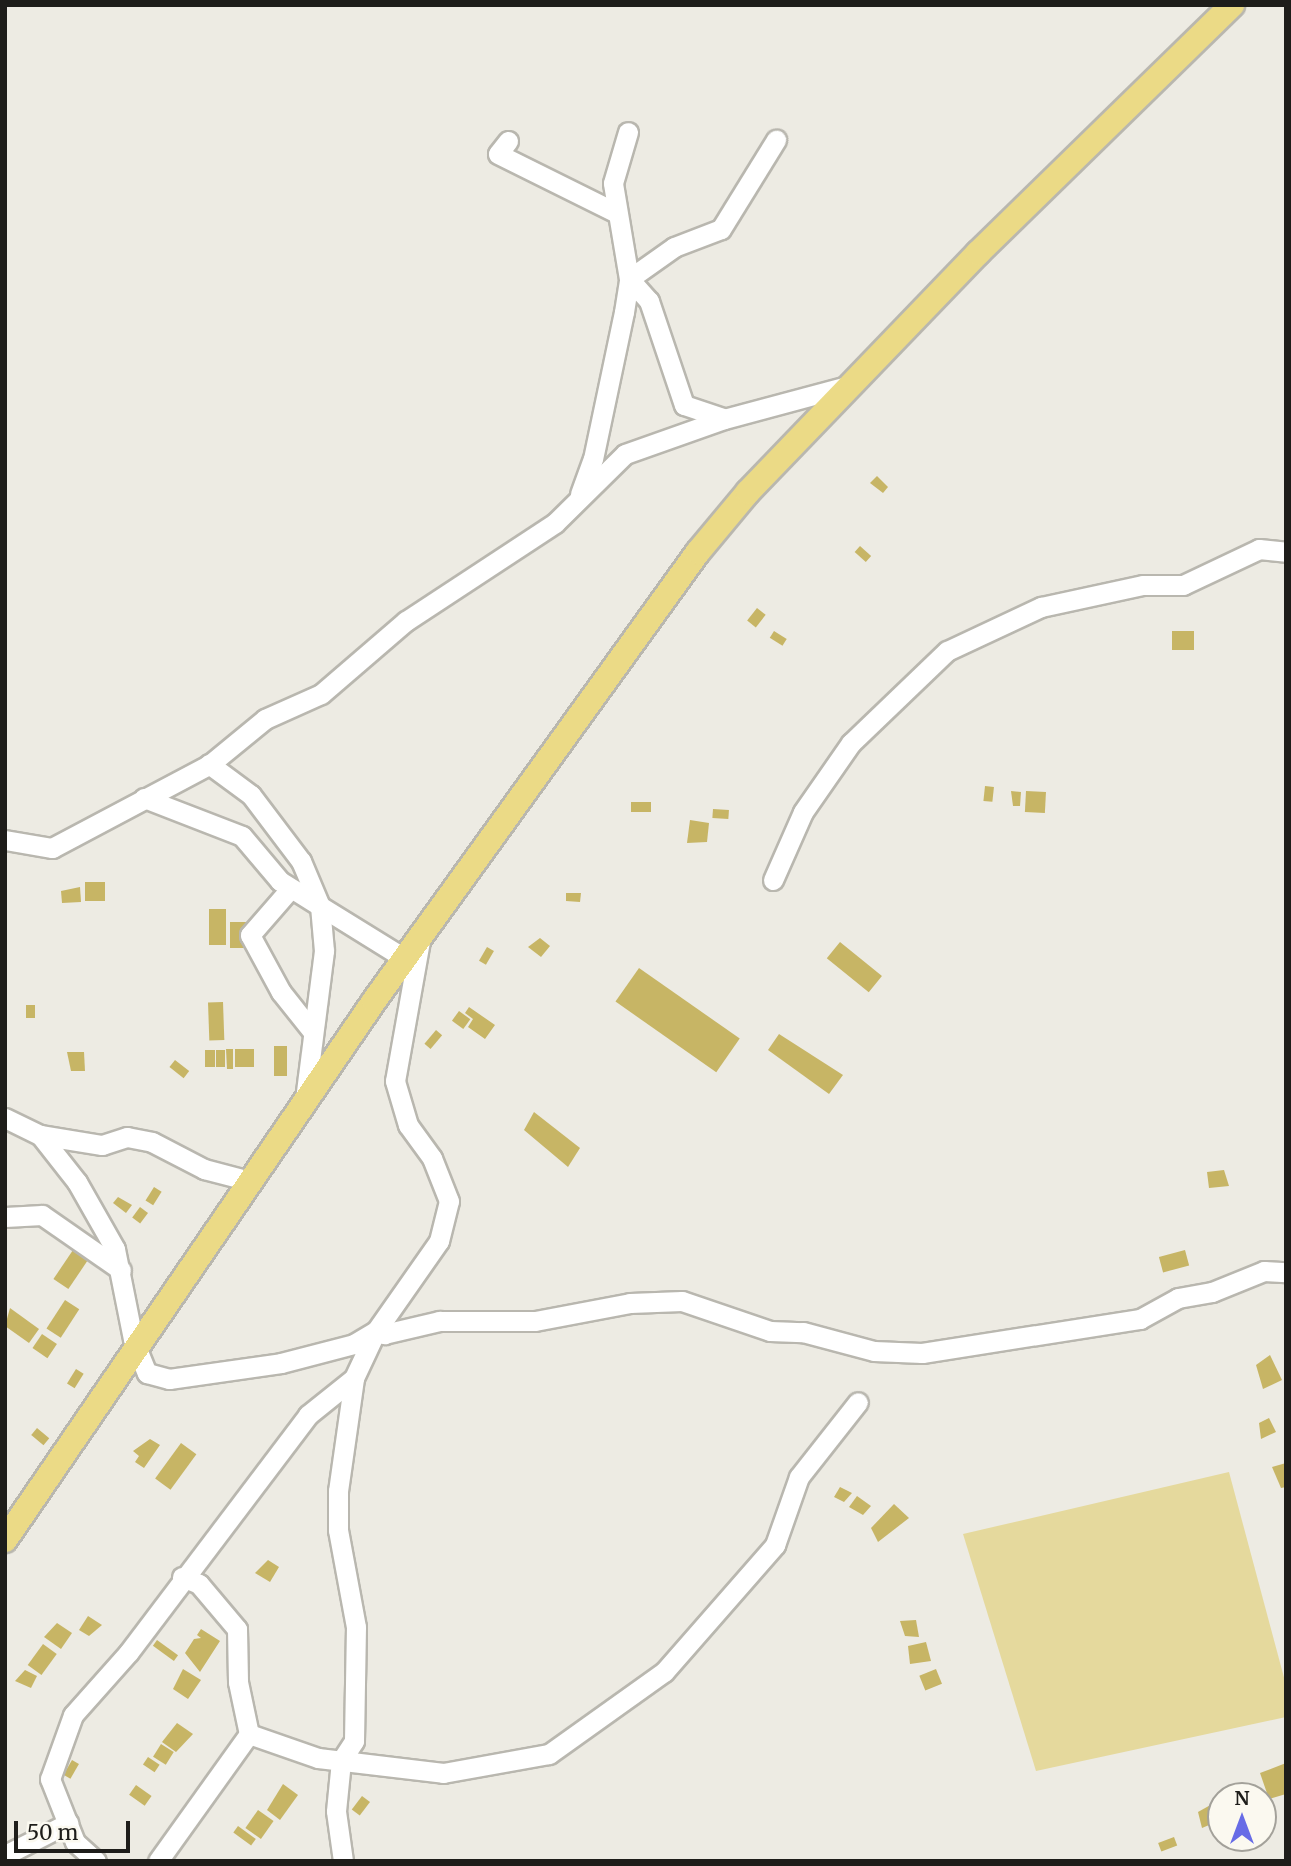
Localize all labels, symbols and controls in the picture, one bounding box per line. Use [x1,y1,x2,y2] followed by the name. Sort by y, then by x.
[1207,1782,1277,1852] north arrow
[1234,1786,1250,1810] text: N
[18,1806,133,1850] scale bar
[27,1819,78,1846] text: 50 m

